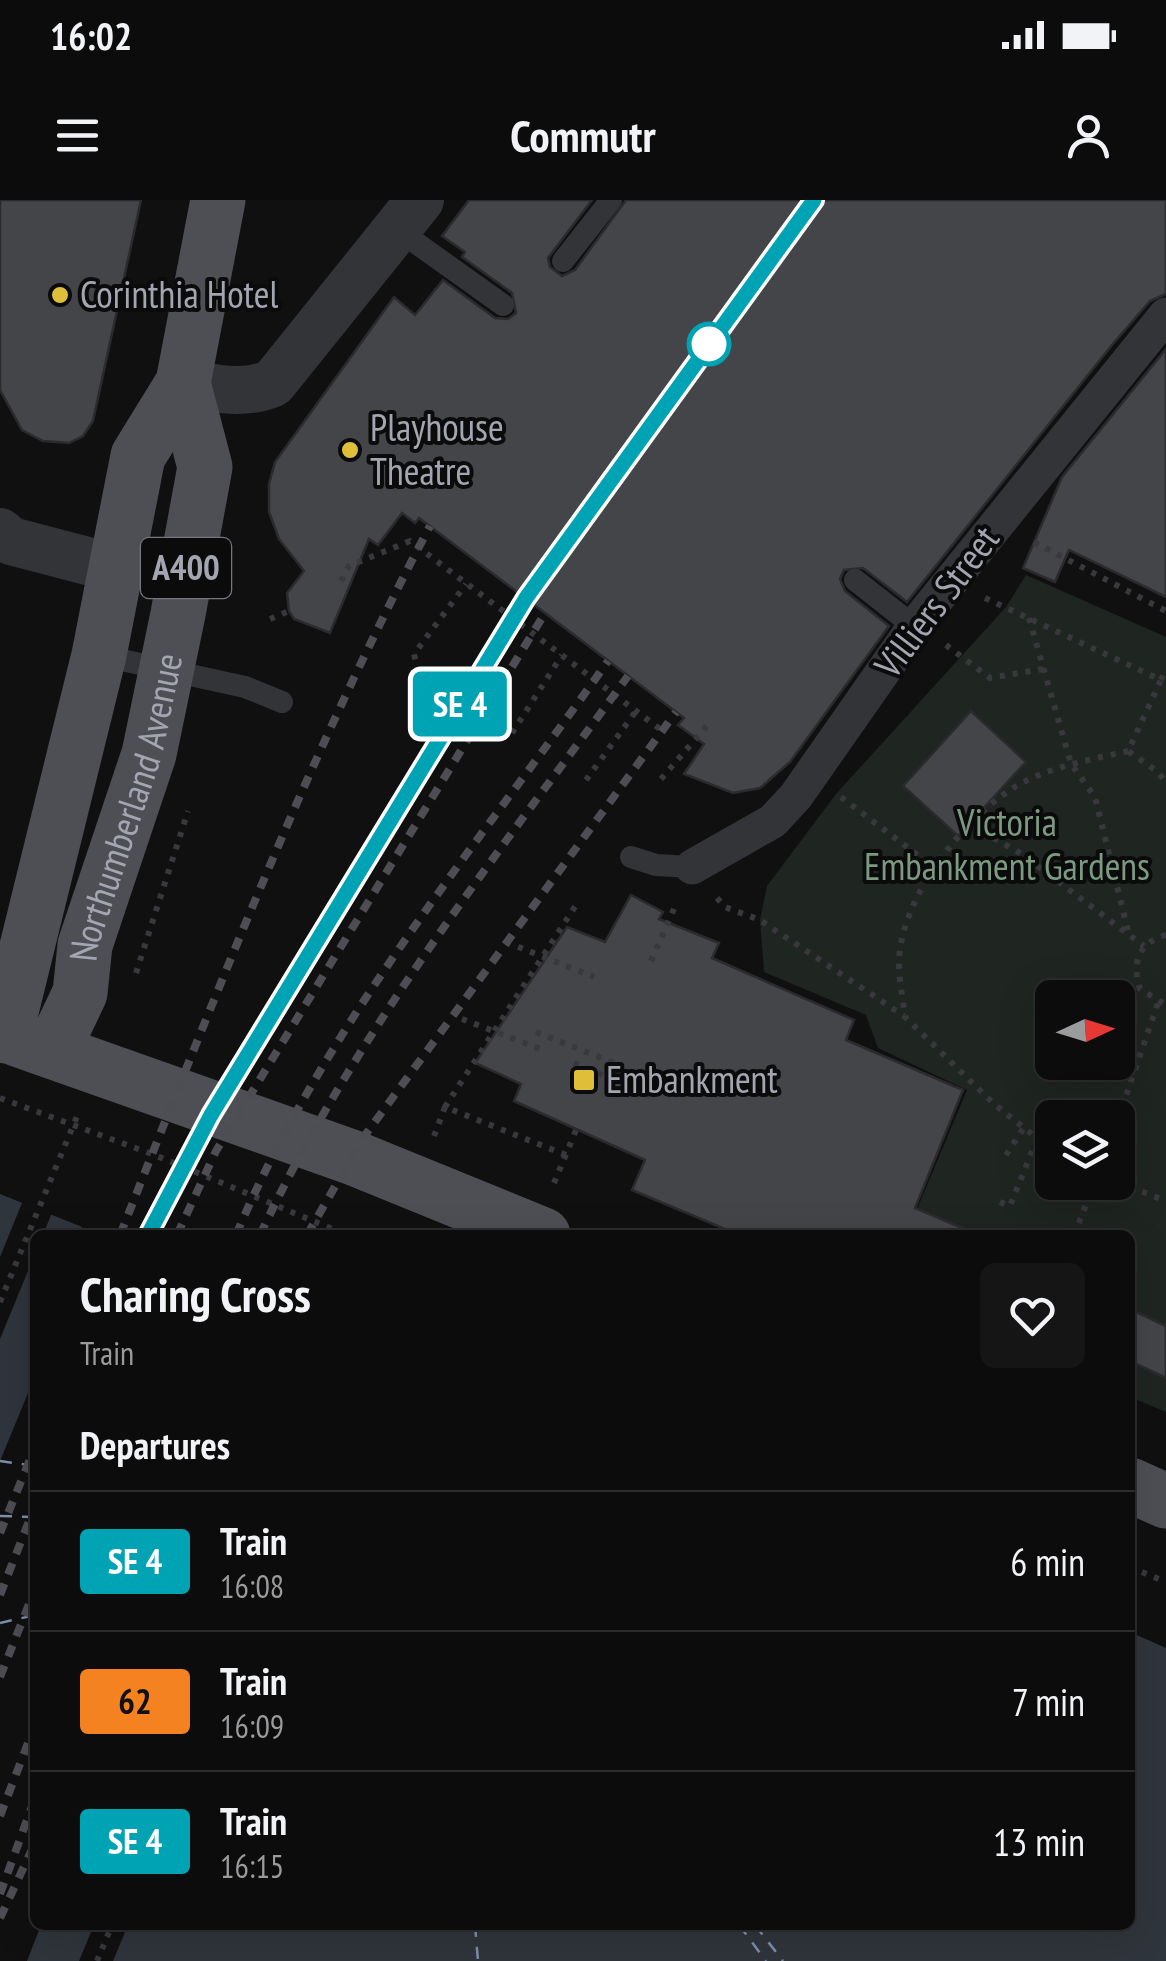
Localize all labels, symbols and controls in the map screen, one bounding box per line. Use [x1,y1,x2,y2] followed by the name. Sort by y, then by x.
[50,11,132,60] text: 16:02
[510,106,656,164] text: Commutr
[50,108,105,163] icon: menu
[1061,108,1116,163] icon: person
[80,269,278,318] place label: Corinthia Hotel
[49,284,71,306] marker: Corinthia Hotel
[688,323,730,365] unlabelled marker
[370,402,504,495] place label: Playhouse Theatre
[339,439,361,461] marker: Playhouse Theatre
[862,515,1009,688] street label: Villiers Street
[141,538,231,598] road number: A400
[57,649,192,963] street label: Northumberland Avenue
[390,672,530,736] line badge: SE 4
[433,681,487,727] text: SE 4
[864,797,1150,890] park label: Victoria Embankment Gardens
[1035,980,1135,1080] north arrow
[1035,980,1135,1200] map controls
[606,1054,778,1103] place label: Embankment
[571,1067,597,1093] marker: Embankment
[1035,1100,1135,1200] button: layers
[80,1263,311,1325] text: Charing Cross
[980,1263,1085,1368] button: heart
[80,1332,134,1374] text: Train
[80,1420,230,1469] text: Departures
[220,1516,287,1565] text: Train
[1010,1537,1085,1586] text: 6 min
[108,1538,162,1584] text: SE 4
[220,1565,284,1607] text: 16:08
[220,1656,287,1705] text: Train
[1012,1677,1085,1726] text: 7 min
[118,1678,152,1724] text: 62
[220,1705,284,1747] text: 16:09
[220,1796,287,1845] text: Train
[993,1817,1085,1866] text: 13 min
[108,1818,162,1864] text: SE 4
[220,1845,284,1887] text: 16:15

